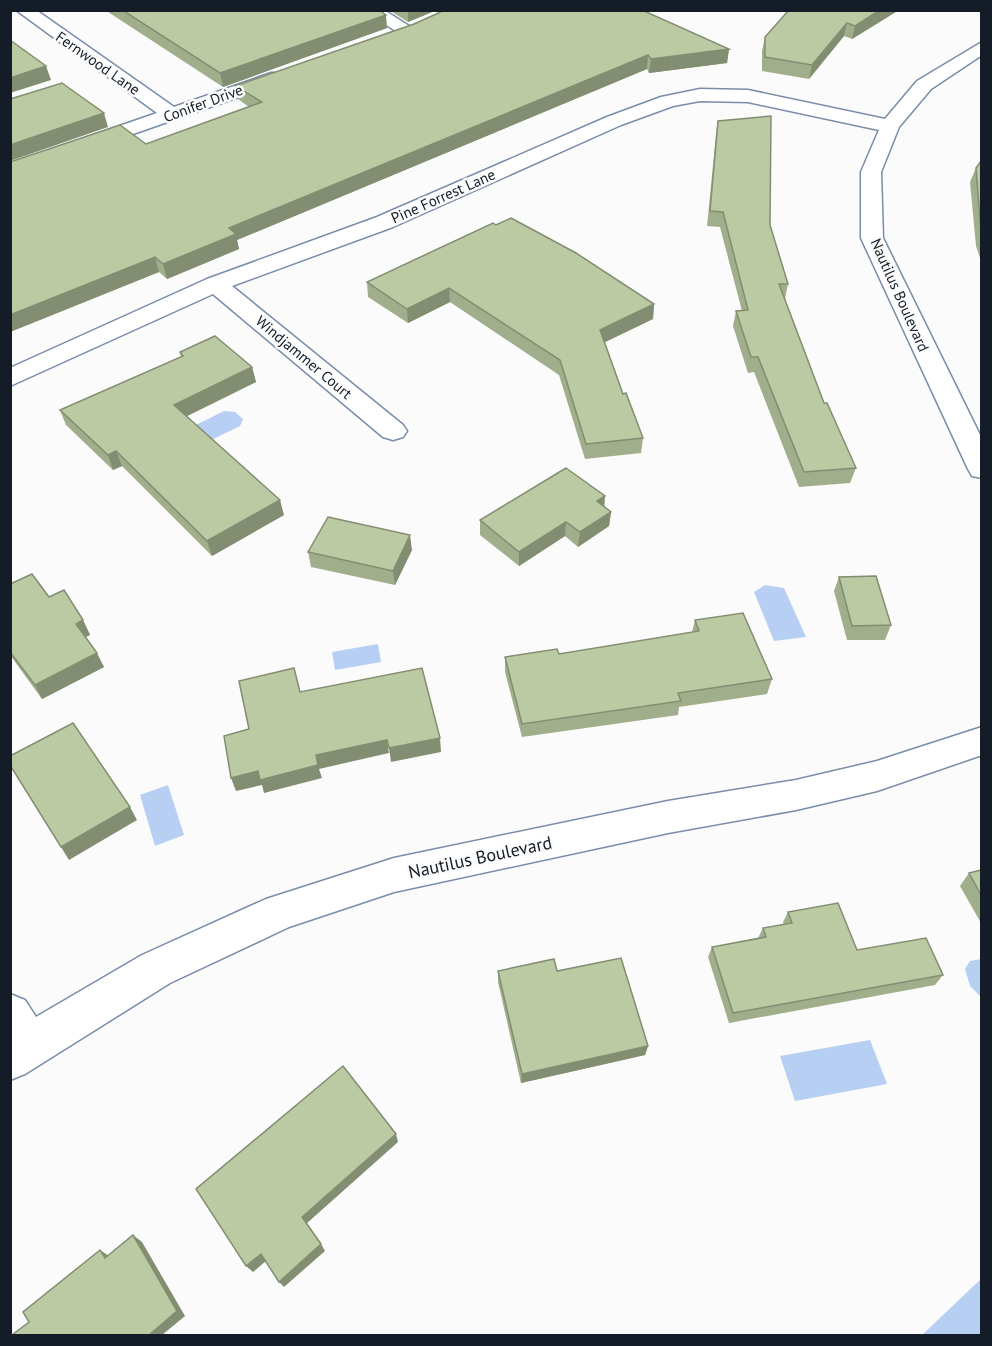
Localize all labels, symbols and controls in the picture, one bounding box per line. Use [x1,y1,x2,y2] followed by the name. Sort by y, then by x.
[52,27,144,99] street label: Fernwood Lane
[161,80,245,126] street label: Conifer Drive
[388,165,498,227] street label: Pine Forrest Lane
[867,235,933,355] street label: Nautilus Boulevard
[252,311,356,403] street label: Windjammer Court
[406,831,554,883] street label: Nautilus Boulevard

